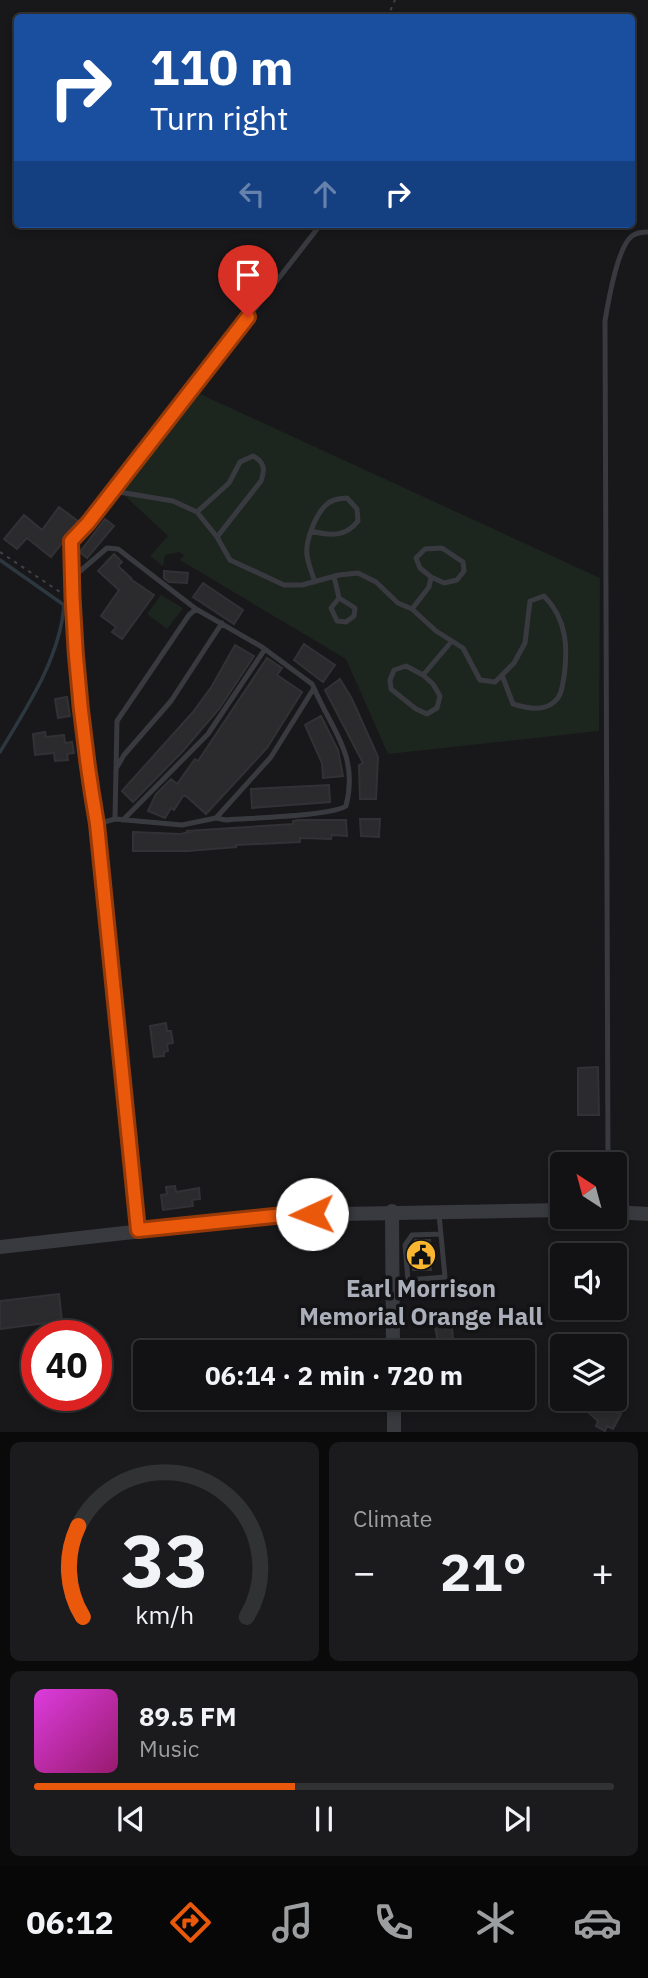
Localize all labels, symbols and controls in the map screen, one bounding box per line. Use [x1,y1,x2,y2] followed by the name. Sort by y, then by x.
[150,35,294,98] text: 110 m
[35,42,126,133] icon: right
[150,97,288,139] text: Turn right
[233,175,271,213] icon: left
[306,175,344,213] icon: ahead
[379,175,417,213] icon: right
[218,245,278,317] pin
[229,256,267,294] icon: arrive
[550,1152,626,1228] north arrow
[550,1152,627,1411] map controls
[275,1177,349,1251] position arrow
[404,1238,438,1272] public building icon: Earl Morrison Memorial Orange Hall
[550,1243,627,1320] button: sound
[299,1272,543,1332] place label: Earl Morrison Memorial Orange Hall
[21,1320,112,1411] speed limit sign: 40
[550,1334,627,1411] button: layers
[205,1358,463,1392] text: 06:14 · 2 min · 720 m
[353,1503,432,1533] text: Climate
[121,1513,208,1608] text: 33
[440,1538,527,1605] text: 21°
[353,1547,376,1596] text: −
[591,1547,614,1596] text: +
[135,1598,194,1631] text: km/h
[139,1699,237,1733] text: 89.5 FM
[139,1733,199,1763] text: Music
[112,1800,150,1838] icon: previous
[305,1800,343,1838] icon: pause
[498,1800,536,1838] icon: next
[166,1898,215,1947] icon: directions
[268,1898,317,1947] icon: music
[369,1898,418,1947] icon: phone
[471,1898,520,1947] icon: climate
[573,1898,622,1947] icon: car
[26,1901,114,1943] text: 06:12

